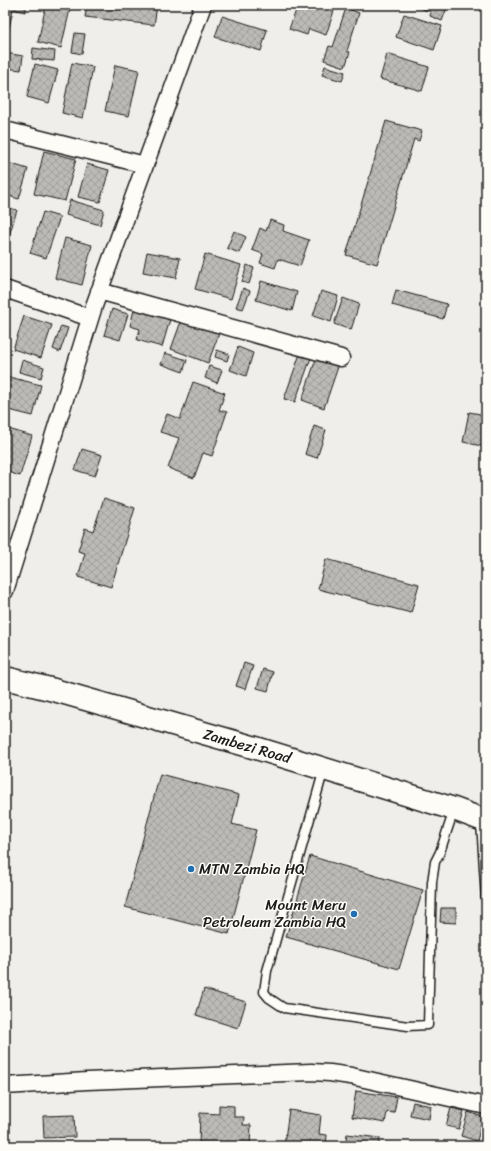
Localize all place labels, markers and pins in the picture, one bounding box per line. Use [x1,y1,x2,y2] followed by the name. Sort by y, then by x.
[199,856,305,882] place label: MTN Zambia HQ
[186,864,196,874] marker: MTN Zambia HQ
[203,892,346,935] place label: Mount Meru Petroleum Zambia HQ
[349,909,359,919] marker: Mount Meru Petroleum Zambia HQ

